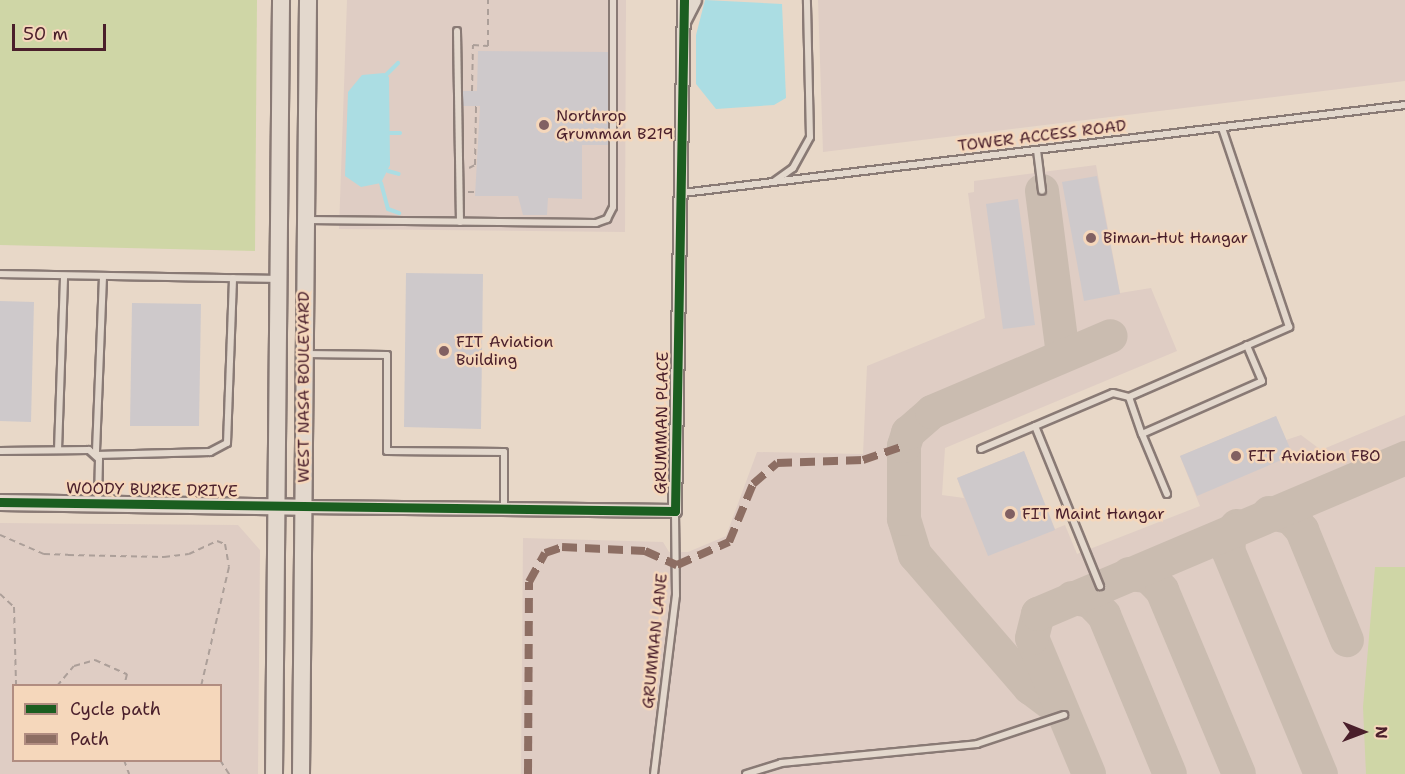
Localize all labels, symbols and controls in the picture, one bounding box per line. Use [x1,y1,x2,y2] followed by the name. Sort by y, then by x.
[15,12,110,50] scale bar
[23,22,68,46] text: 50 m
[556,106,674,144] place label: Northrop Grumman B219
[957,116,1127,156] street label: TOWER ACCESS ROAD
[537,118,551,132] marker: Northrop Grumman B219
[1103,228,1248,248] place label: Biman-Hut Hangar
[1084,231,1098,245] marker: Biman-Hut Hangar
[294,291,314,483] street label: WEST NASA BOULEVARD
[456,332,553,370] place label: FIT Aviation Building
[437,344,451,358] marker: FIT Aviation Building
[651,351,673,495] street label: GRUMMAN PLACE
[1248,446,1381,466] place label: FIT Aviation FBO
[1229,449,1243,463] marker: FIT Aviation FBO
[66,479,238,501] street label: WOODY BURKE DRIVE
[1022,504,1165,524] place label: FIT Maint Hangar
[1003,507,1017,521] marker: FIT Maint Hangar
[638,572,672,710] street label: GRUMMAN LANE
[12,684,222,762] legend
[70,697,161,721] text: Cycle path
[1333,702,1393,762] north arrow
[1371,726,1392,739] text: N
[70,727,109,751] text: Path

